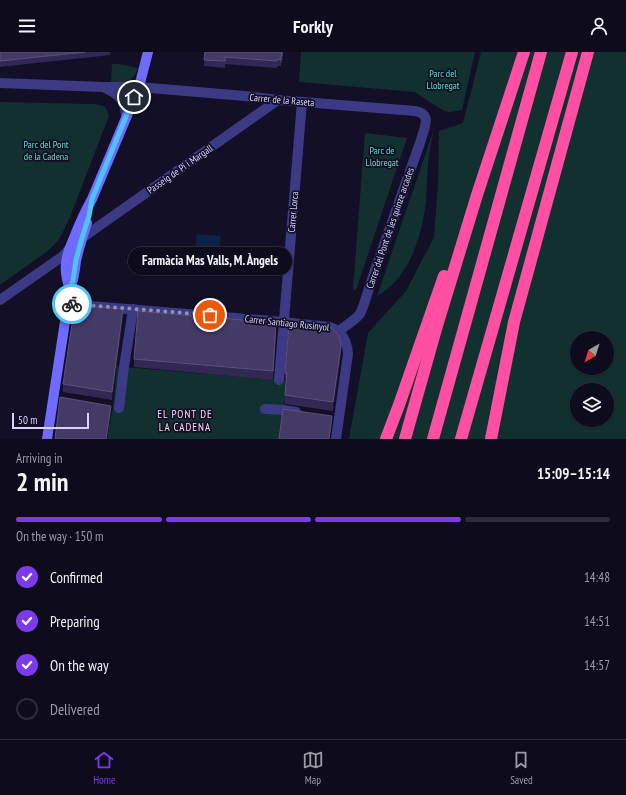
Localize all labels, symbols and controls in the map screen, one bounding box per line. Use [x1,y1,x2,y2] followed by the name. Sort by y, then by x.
[16,15,38,37] icon: menu
[293,15,333,38] text: Forkly
[588,15,610,37] icon: person
[427,67,460,92] park label: Parc del Llobregat
[117,80,151,114] pin
[123,86,145,108] icon: home
[249,91,315,109] street label: Carrer de la Raseta
[23,138,69,163] park label: Parc del Pont de la Cadena
[145,141,216,197] street label: Passeig de Pi i Margall
[366,144,399,169] park label: Parc de Llobregat
[363,165,417,290] street label: Carrer del Pont de les quinze arcades
[285,191,301,233] street label: Carrer Lorca
[128,247,292,275] callout: Farmàcia Mas Valls, M. Àngels
[142,252,278,269] text: Farmàcia Mas Valls, M. Àngels
[52,284,92,324] courier
[61,293,83,315] icon: bike
[193,298,227,332] pin
[199,304,221,326] icon: bag
[244,312,330,334] street label: Carrer Santiago Rusinyol
[570,331,614,375] north arrow
[570,331,614,427] map controls
[570,383,614,427] button: layers
[157,407,213,434] district label: EL PONT DE LA CADENA
[12,411,89,430] scale bar
[18,413,37,427] text: 50 m
[16,450,63,467] text: Arriving in
[537,464,610,483] text: 15:09–15:14
[16,465,69,498] text: 2 min
[16,528,103,545] text: On the way · 150 m
[16,566,38,588] icon: check
[50,568,103,587] text: Confirmed
[584,569,610,586] text: 14:48
[16,610,38,632] icon: check
[50,612,100,631] text: Preparing
[584,613,610,630] text: 14:51
[16,654,38,676] icon: check
[50,656,109,675] text: On the way
[584,657,610,674] text: 14:57
[50,700,100,719] text: Delivered
[93,749,116,787] tab: Home
[302,749,324,787] tab: Map
[510,749,533,787] tab: Saved

